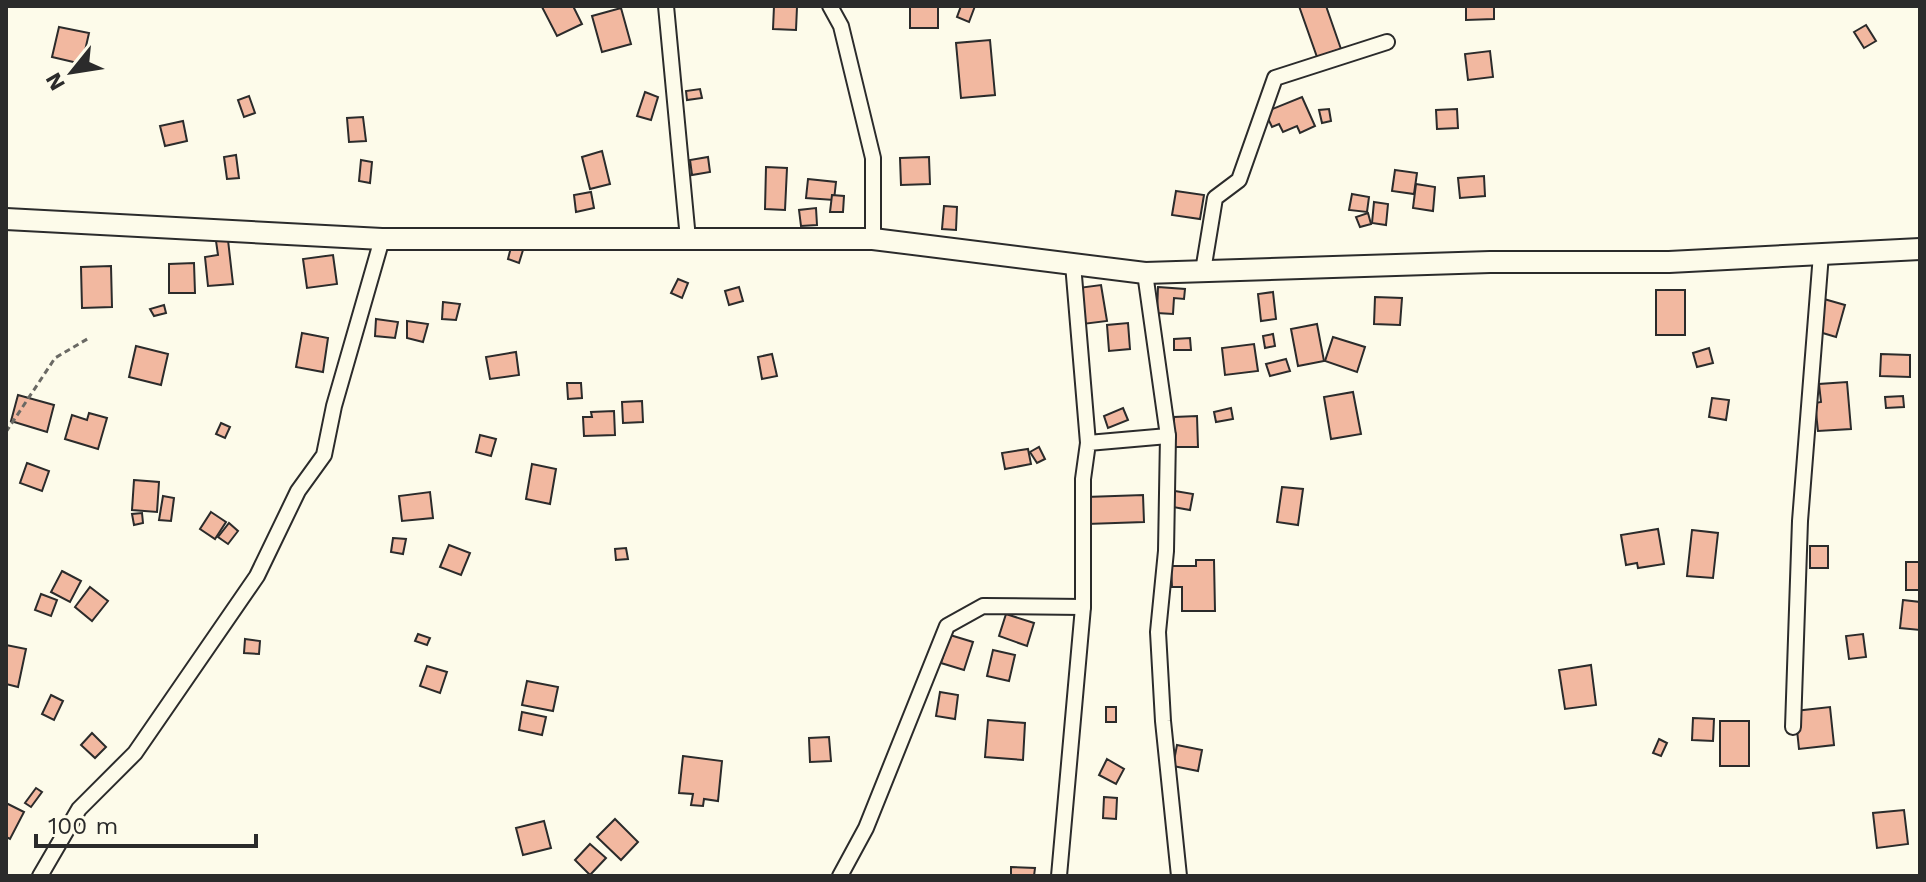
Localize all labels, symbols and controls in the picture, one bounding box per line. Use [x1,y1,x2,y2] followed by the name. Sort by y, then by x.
[32,32,112,112] north arrow
[40,68,70,95] text: N
[36,798,256,848] scale bar
[48,812,118,840] text: 100 m

